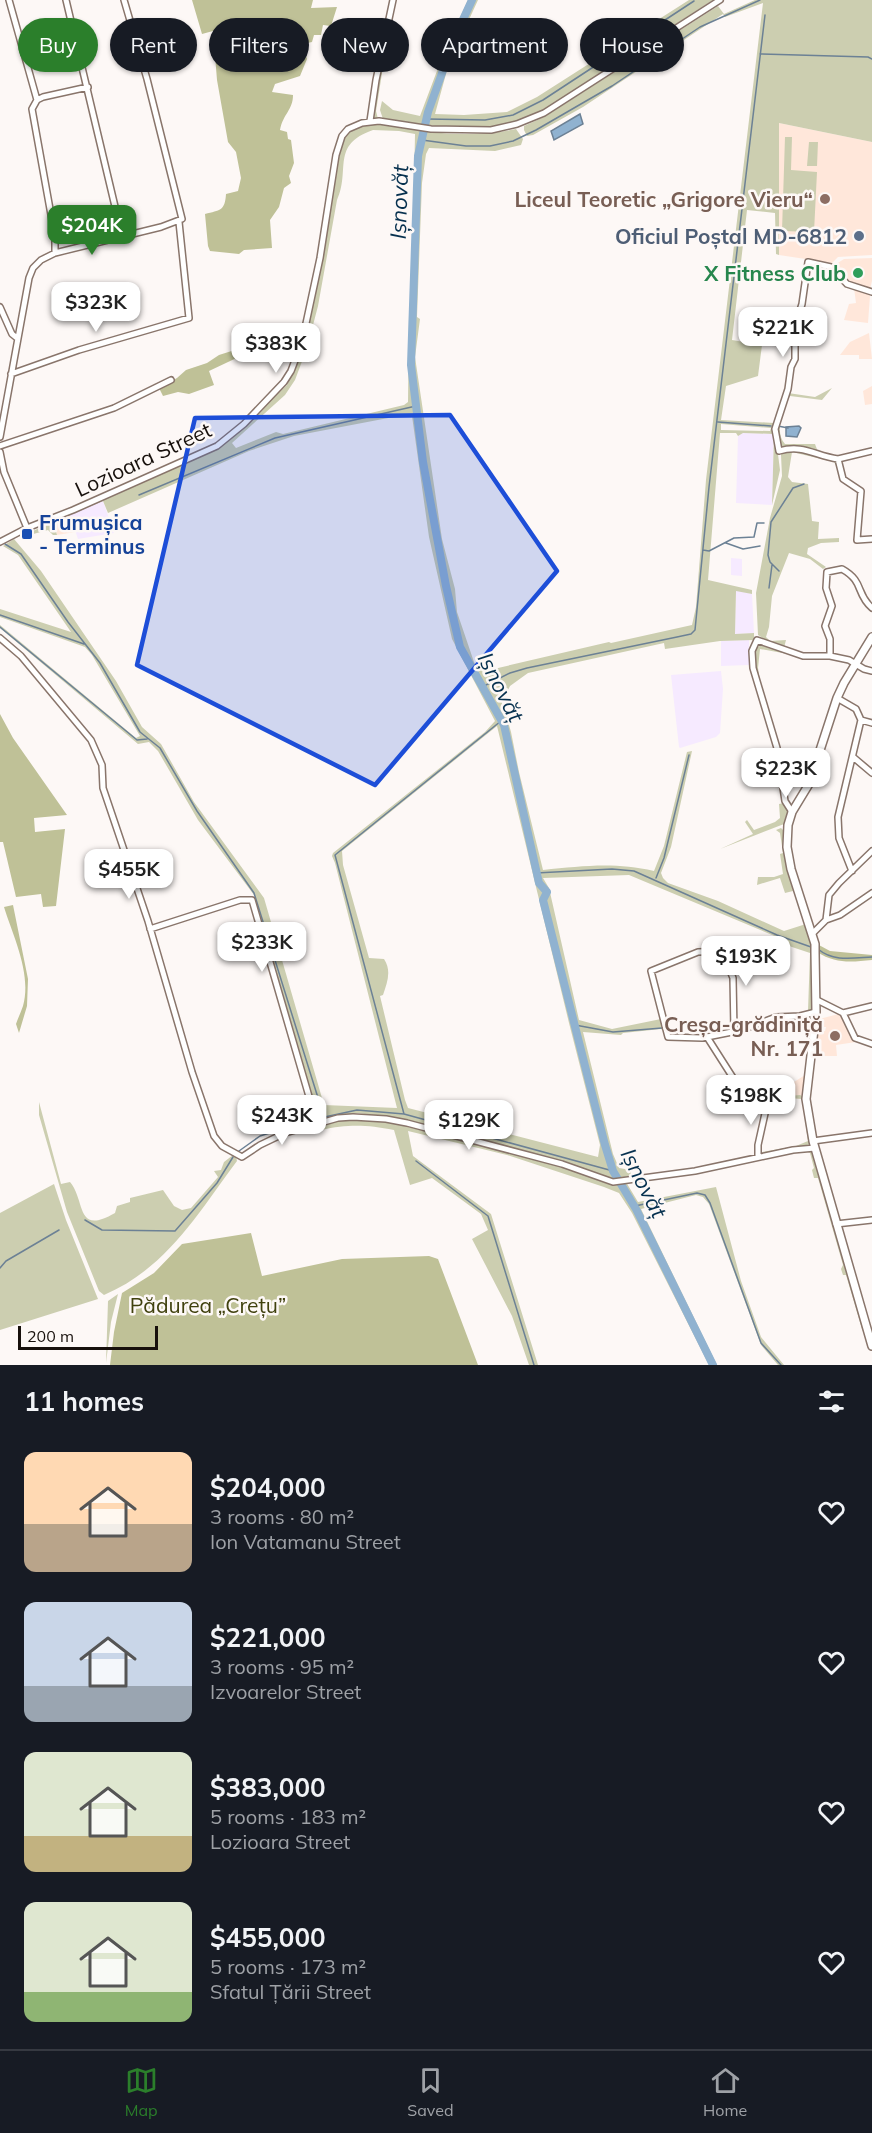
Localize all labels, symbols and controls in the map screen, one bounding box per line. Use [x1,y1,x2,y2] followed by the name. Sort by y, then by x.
[18,18,98,72] chip: Buy
[110,18,197,72] chip: Rent
[209,18,309,72] chip: Filters
[321,18,409,72] chip: New
[421,18,568,72] chip: Apartment
[580,18,684,72] chip: House
[384,163,414,240] water label: Ișnovăț
[515,186,813,212] place label: Liceul Teoretic „Grigore Vieru“
[818,192,832,206] marker: Liceul Teoretic „Grigore Vieru“
[50,205,134,256] pin: $204K
[61,212,123,237] text: $204K
[615,223,847,250] place label: Oficiul Poștal MD-6812
[852,229,866,243] marker: Oficiul Poștal MD-6812
[703,260,846,286] place label: X Fitness Club
[851,266,865,280] marker: X Fitness Club
[54,282,138,333] pin: $323K
[65,289,127,314] text: $323K
[741,307,825,358] pin: $221K
[752,314,814,339] text: $221K
[234,323,318,374] pin: $383K
[245,330,307,355] text: $383K
[71,416,215,502] street label: Lozioara Street
[39,509,145,559] place label: Frumușica - Terminus
[20,527,34,541] marker: Frumușica - Terminus
[472,647,531,728] water label: Ișnovăț
[744,748,828,799] pin: $223K
[755,755,817,780] text: $223K
[87,849,171,900] pin: $455K
[98,856,160,881] text: $455K
[220,922,304,973] pin: $233K
[231,929,293,954] text: $233K
[704,936,788,987] pin: $193K
[715,943,777,968] text: $193K
[664,1011,823,1061] place label: Creșa-grădiniță Nr. 171
[828,1029,842,1043] marker: Creșa-grădiniță Nr. 171
[709,1075,793,1126] pin: $198K
[720,1082,782,1107] text: $198K
[240,1095,324,1146] pin: $243K
[427,1100,511,1151] pin: $129K
[251,1102,313,1127] text: $243K
[438,1107,500,1132] text: $129K
[615,1143,674,1224] water label: Ișnovăț
[130,1292,286,1319] park label: Pădurea „Crețu”
[18,1323,158,1350] scale bar
[27,1326,74,1346] text: 200 m
[24,1385,144,1418] text: 11 homes
[815,1385,848,1418] icon: filters
[210,1471,326,1504] text: $204,000
[72,1476,144,1548] icon: home
[815,1496,848,1529] icon: heart
[210,1504,354,1529] text: 3 rooms · 80 m²
[210,1529,401,1554] text: Ion Vatamanu Street
[210,1621,326,1654] text: $221,000
[72,1626,144,1698] icon: home
[815,1646,848,1679] icon: heart
[210,1654,354,1679] text: 3 rooms · 95 m²
[210,1679,361,1704] text: Izvoarelor Street
[210,1771,326,1804] text: $383,000
[72,1776,144,1848] icon: home
[815,1796,848,1829] icon: heart
[210,1804,366,1829] text: 5 rooms · 183 m²
[210,1829,350,1854] text: Lozioara Street
[210,1921,326,1954] text: $455,000
[72,1926,144,1998] icon: home
[815,1946,848,1979] icon: heart
[210,1954,366,1979] text: 5 rooms · 173 m²
[210,1979,371,2004] text: Sfatul Țării Street
[125,2064,158,2120] tab: Map
[407,2064,453,2120] tab: Saved
[703,2064,747,2120] tab: Home

